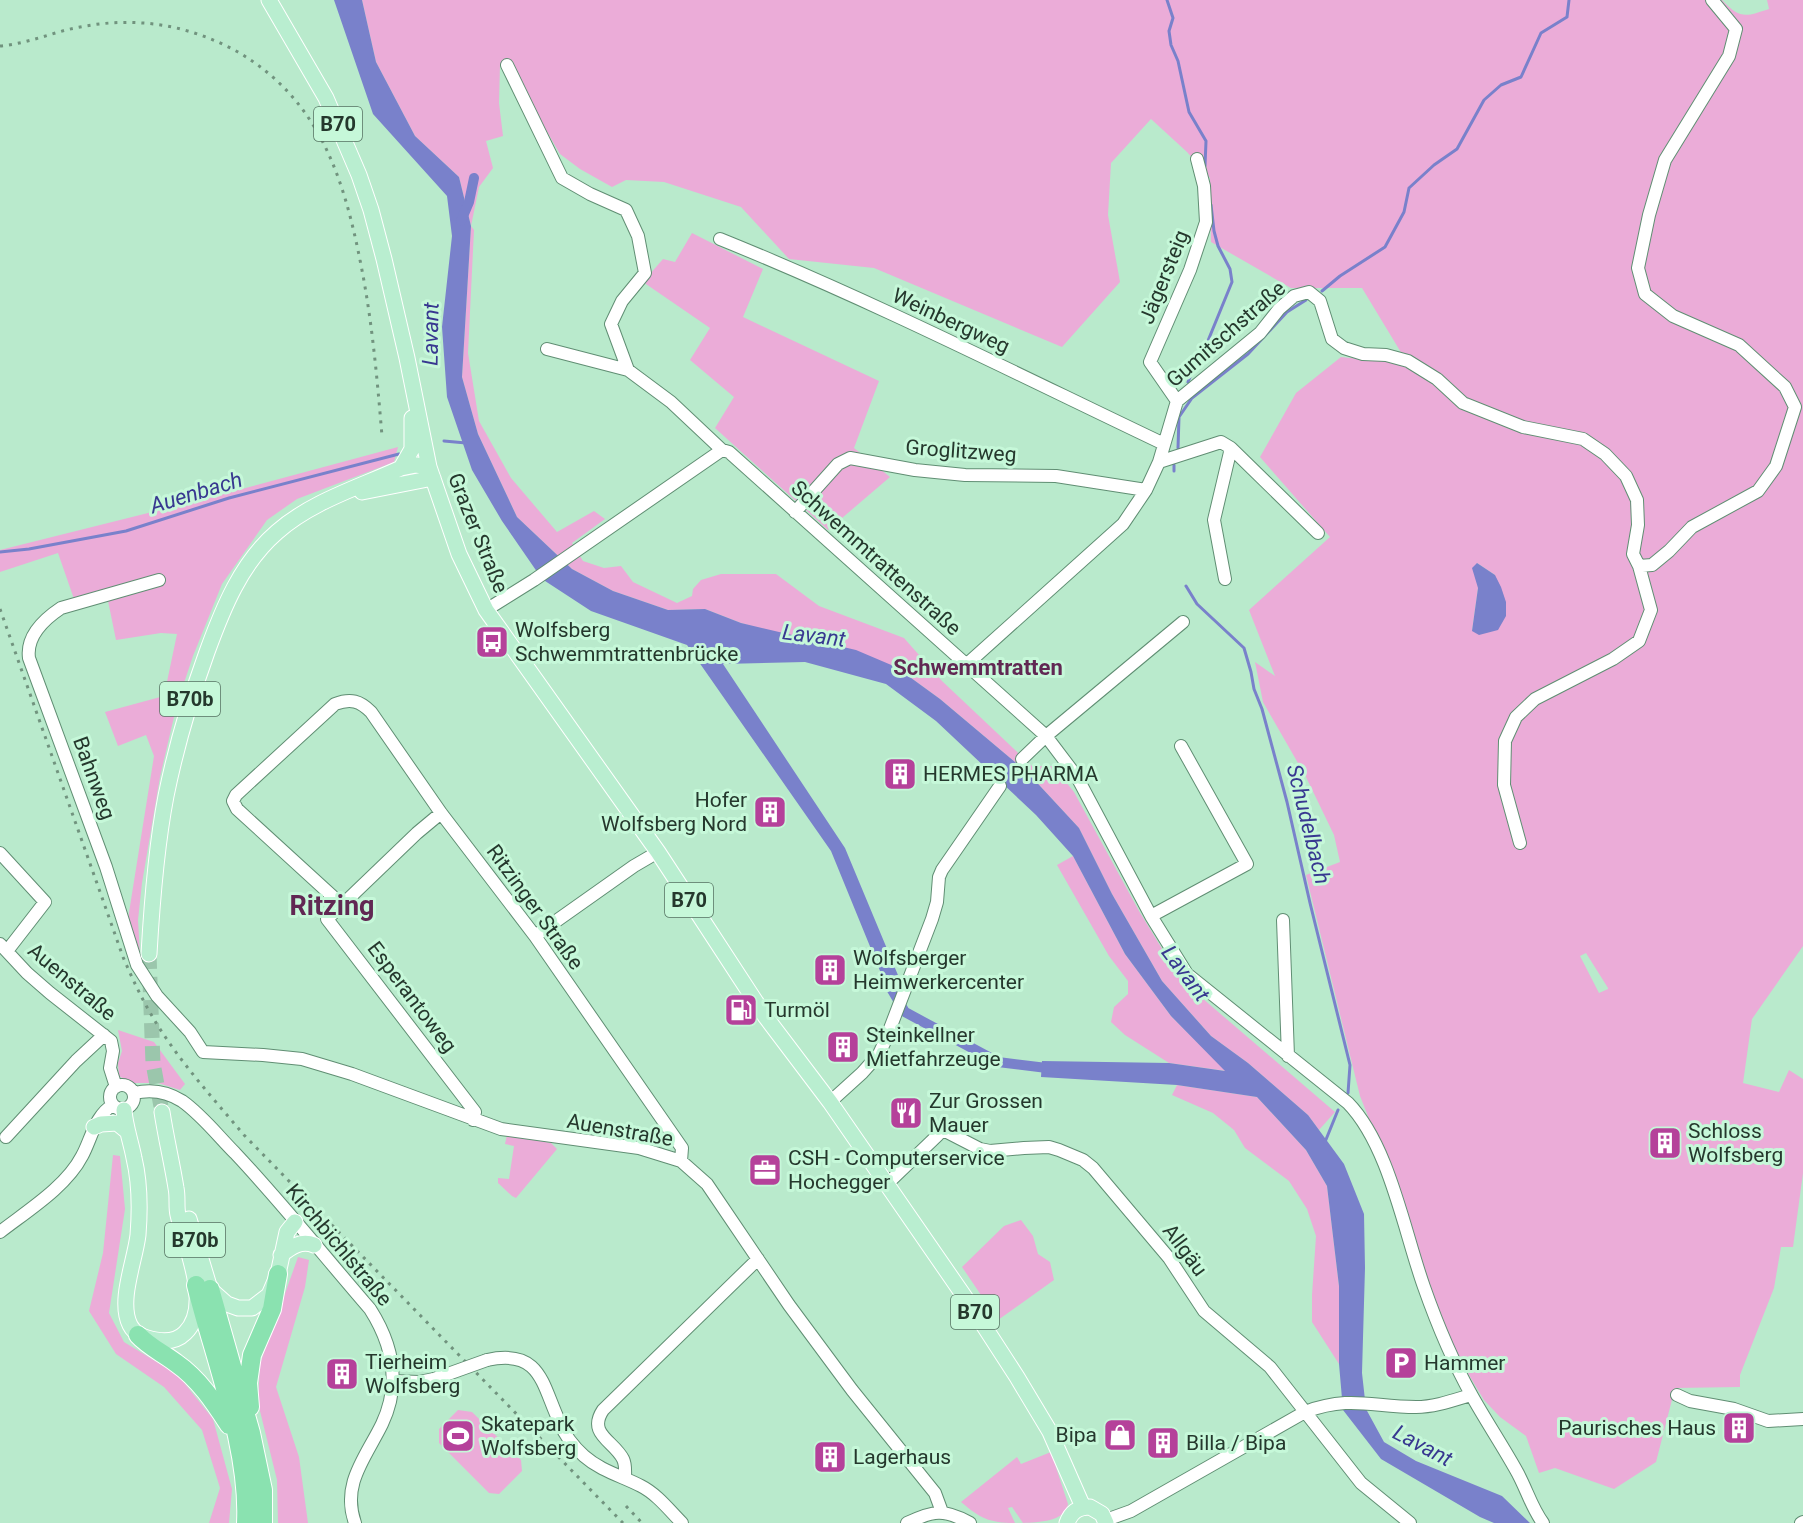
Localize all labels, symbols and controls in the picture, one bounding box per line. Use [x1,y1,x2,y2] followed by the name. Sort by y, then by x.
[314,107,362,141] road number: B70
[1134,227,1194,327] street label: Jägersteig
[1162,276,1290,392] street label: Gumitschstraße
[889,283,1013,359] street label: Weinbergweg
[417,301,444,366] water label: Lavant
[905,435,1017,467] street label: Groglitzweg
[146,467,245,519] water label: Auenbach
[443,470,513,596] street label: Grazer Straße
[786,476,966,640] street label: Schwemmtrattenstraße
[515,618,738,666] place label: Wolfsberg Schwemmtrattenbrücke
[781,619,848,652] water label: Lavant
[474,624,510,660] bus stop icon: Wolfsberg Schwemmtrattenbrücke
[893,655,1063,680] district label: Schwemmtratten
[160,682,220,716] road number: B70b
[68,733,120,823] street label: Bahnweg
[882,756,918,792] building icon: HERMES PHARMA
[923,762,1098,786] place label: HERMES PHARMA
[1282,762,1335,887] water label: Schudelbach
[601,788,747,836] place label: Hofer Wolfsberg Nord
[752,794,788,830] building icon: Hofer Wolfsberg Nord
[482,840,588,974] street label: Ritzinger Straße
[665,883,713,917] road number: B70
[289,890,375,922] district label: Ritzing
[362,937,462,1057] street label: Esperantoweg
[23,938,121,1026] street label: Auenstraße
[1157,940,1215,1007] water label: Lavant
[853,946,1024,994] place label: Wolfsberger Heimwerkercenter
[812,952,848,988] building icon: Wolfsberger Heimwerkercenter
[723,992,759,1028] fuel station icon: Turmöl
[764,998,830,1022] place label: Turmöl
[866,1023,1001,1071] place label: Steinkellner Mietfahrzeuge
[825,1029,861,1065] building icon: Steinkellner Mietfahrzeuge
[929,1089,1043,1137] place label: Zur Grossen Mauer
[888,1095,924,1131] restaurant icon: Zur Grossen Mauer
[565,1109,675,1151] street label: Auenstraße
[1688,1119,1783,1167] place label: Schloss Wolfsberg
[1647,1125,1683,1161] building icon: Schloss Wolfsberg
[788,1146,1005,1194] place label: CSH - Computerservice Hochegger
[747,1152,783,1188] office icon: CSH - Computerservice Hochegger
[281,1179,397,1311] street label: Kirchbichlstraße
[1158,1219,1212,1281] street label: Allgäu
[165,1223,225,1257] road number: B70b
[951,1295,999,1329] road number: B70
[1383,1345,1419,1381] parking icon: Hammer
[365,1350,460,1398] place label: Tierheim Wolfsberg
[1424,1351,1506,1375] place label: Hammer
[324,1356,360,1392] building icon: Tierheim Wolfsberg
[1721,1410,1757,1446] building icon: Paurisches Haus
[481,1412,576,1460] place label: Skatepark Wolfsberg
[1558,1416,1716,1440] place label: Paurisches Haus
[1102,1417,1138,1453] shop icon: Bipa
[440,1418,476,1454] sports icon: Skatepark Wolfsberg
[1389,1419,1458,1472] water label: Lavant
[1056,1423,1097,1447] place label: Bipa
[1145,1425,1181,1461] building icon: Billa / Bipa
[1186,1431,1286,1455] place label: Billa / Bipa
[812,1439,848,1475] building icon: Lagerhaus
[853,1445,951,1469] place label: Lagerhaus

